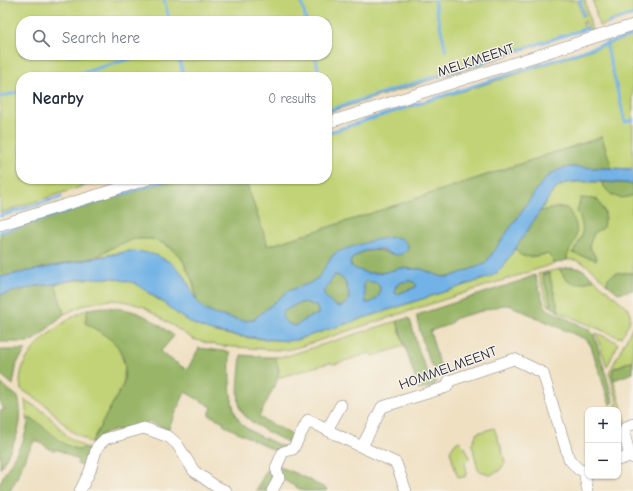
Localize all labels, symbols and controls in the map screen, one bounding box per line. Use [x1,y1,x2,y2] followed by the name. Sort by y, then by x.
[16,16,332,60] search box
[30,27,52,49] icon: search
[62,29,140,47] text: Search here
[435,39,517,80] street label: MELKMEENT
[32,89,83,108] text: Nearby
[268,91,316,106] text: 0 results
[397,342,500,394] street label: HOMMELMEENT
[585,407,621,479] map controls
[585,407,621,443] button: +
[585,443,621,479] button: −

